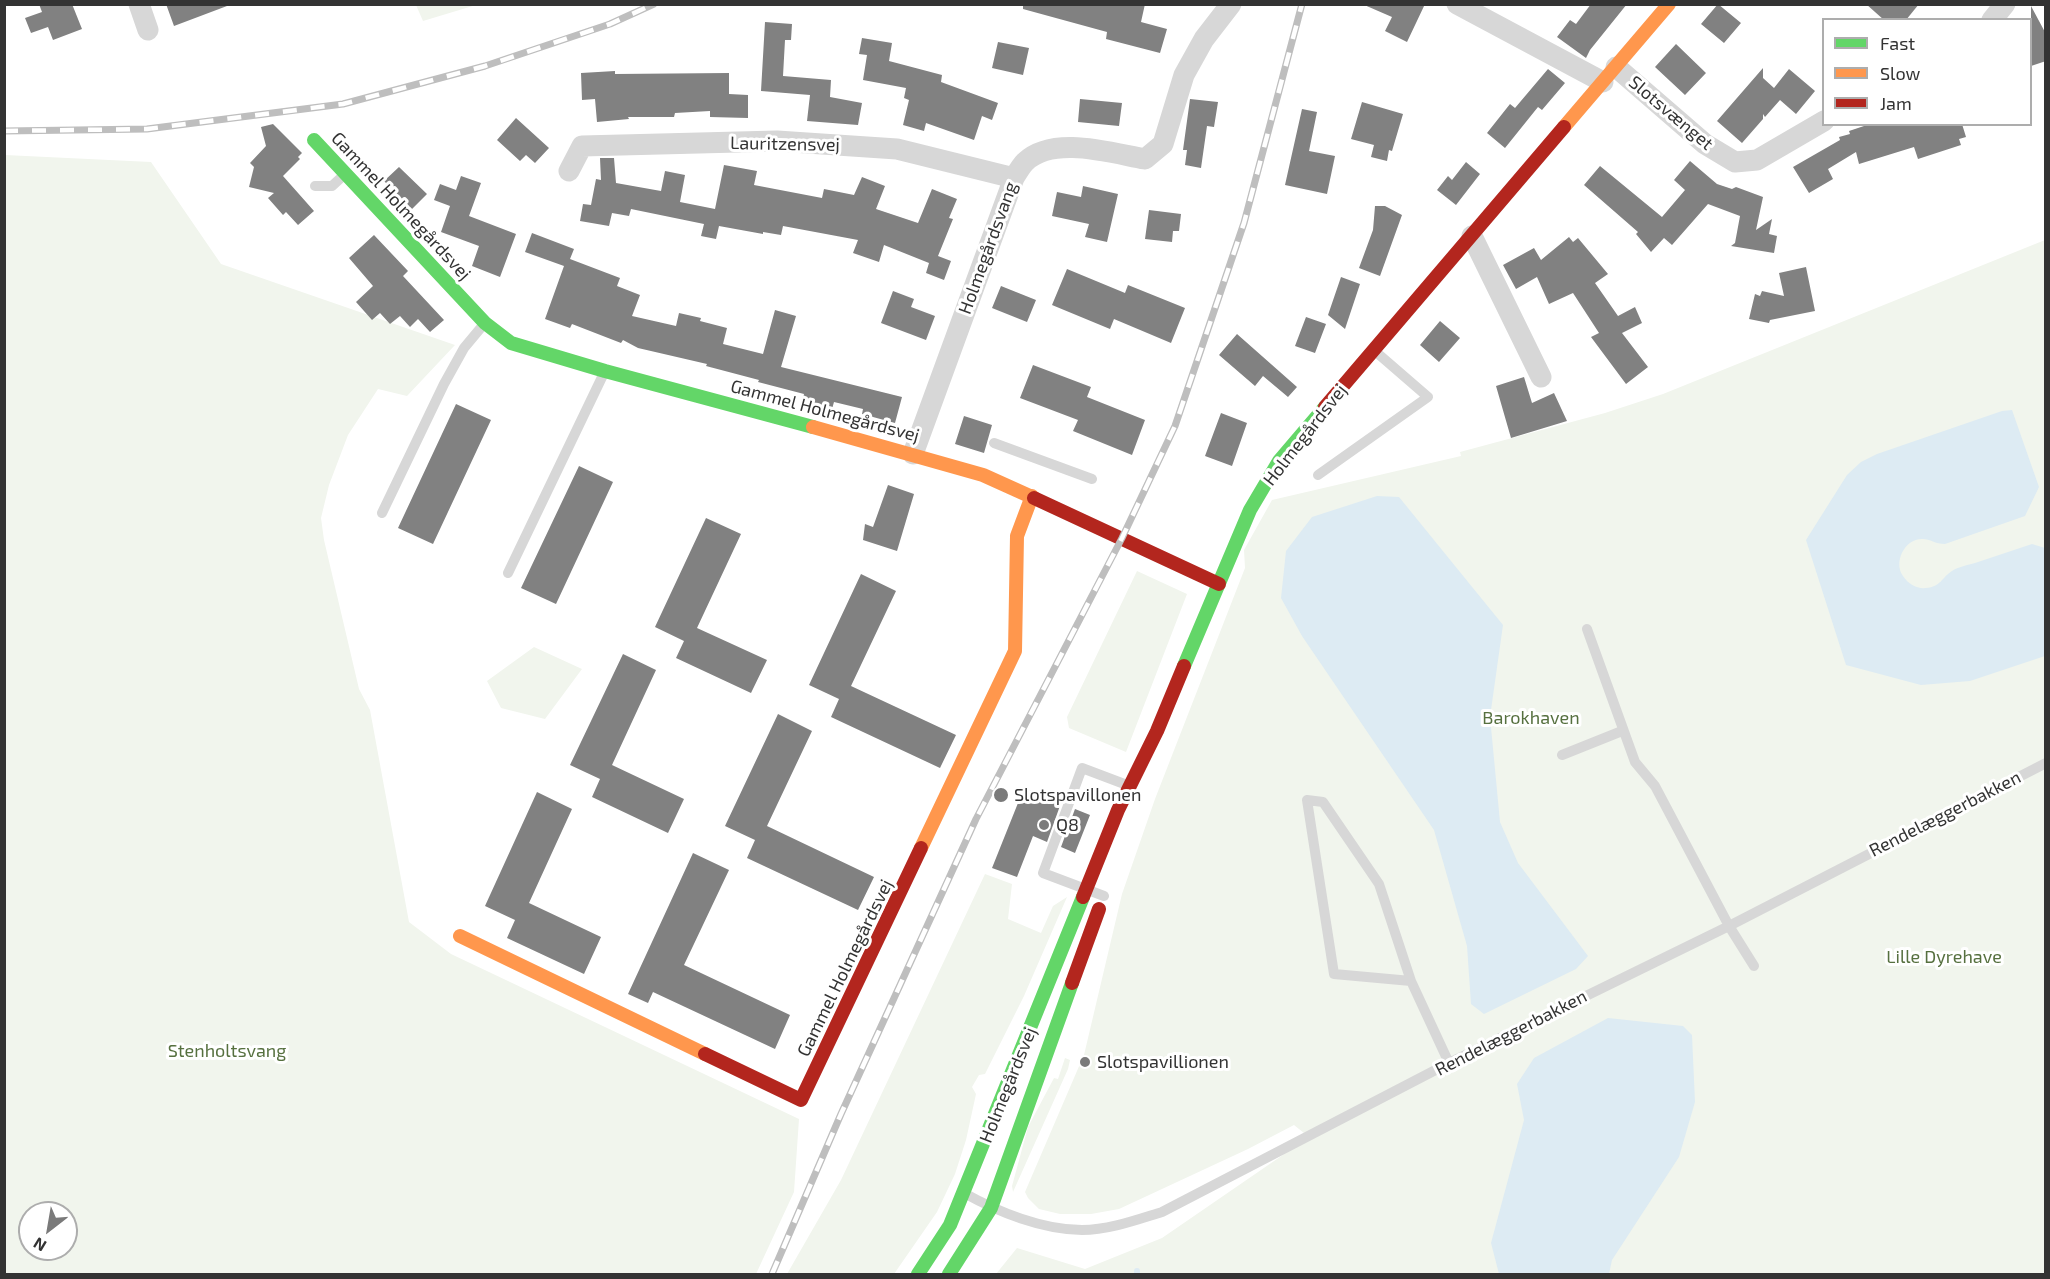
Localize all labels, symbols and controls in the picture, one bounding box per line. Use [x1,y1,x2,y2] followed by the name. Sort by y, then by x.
[1822,18,2032,126] legend
[1880,32,1915,54] text: Fast
[1880,62,1920,84] text: Slow
[1624,71,1718,155] street label: Slotsvænget
[1880,92,1912,114] text: Jam
[327,127,475,285] street label: Gammel Holmegårdsvej
[730,132,840,156] street label: Lauritzensvej
[954,179,1022,317] street label: Holmegårdsvang
[728,375,922,447] street label: Gammel Holmegårdsvej
[1259,380,1351,490] street label: Holmegårdsvej
[1482,707,1580,729] park label: Barokhaven
[1866,766,2024,862] street label: Rendelæggerbakken
[1014,784,1141,806] place label: Slotspavillonen
[992,786,1010,804] marker: Slotspavillonen
[1056,814,1079,836] place label: Q8
[1037,818,1051,832] marker: Q8
[793,876,897,1060] street label: Gammel Holmegårdsvej
[1886,946,2002,968] park label: Lille Dyrehave
[1432,985,1590,1081] street label: Rendelæggerbakken
[975,1024,1041,1146] street label: Holmegårdsvej
[168,1040,286,1062] park label: Stenholtsvang
[1097,1051,1229,1073] place label: Slotspavillionen
[1078,1055,1092,1069] marker: Slotspavillionen
[18,1201,78,1261] north arrow
[30,1234,49,1256] text: N

